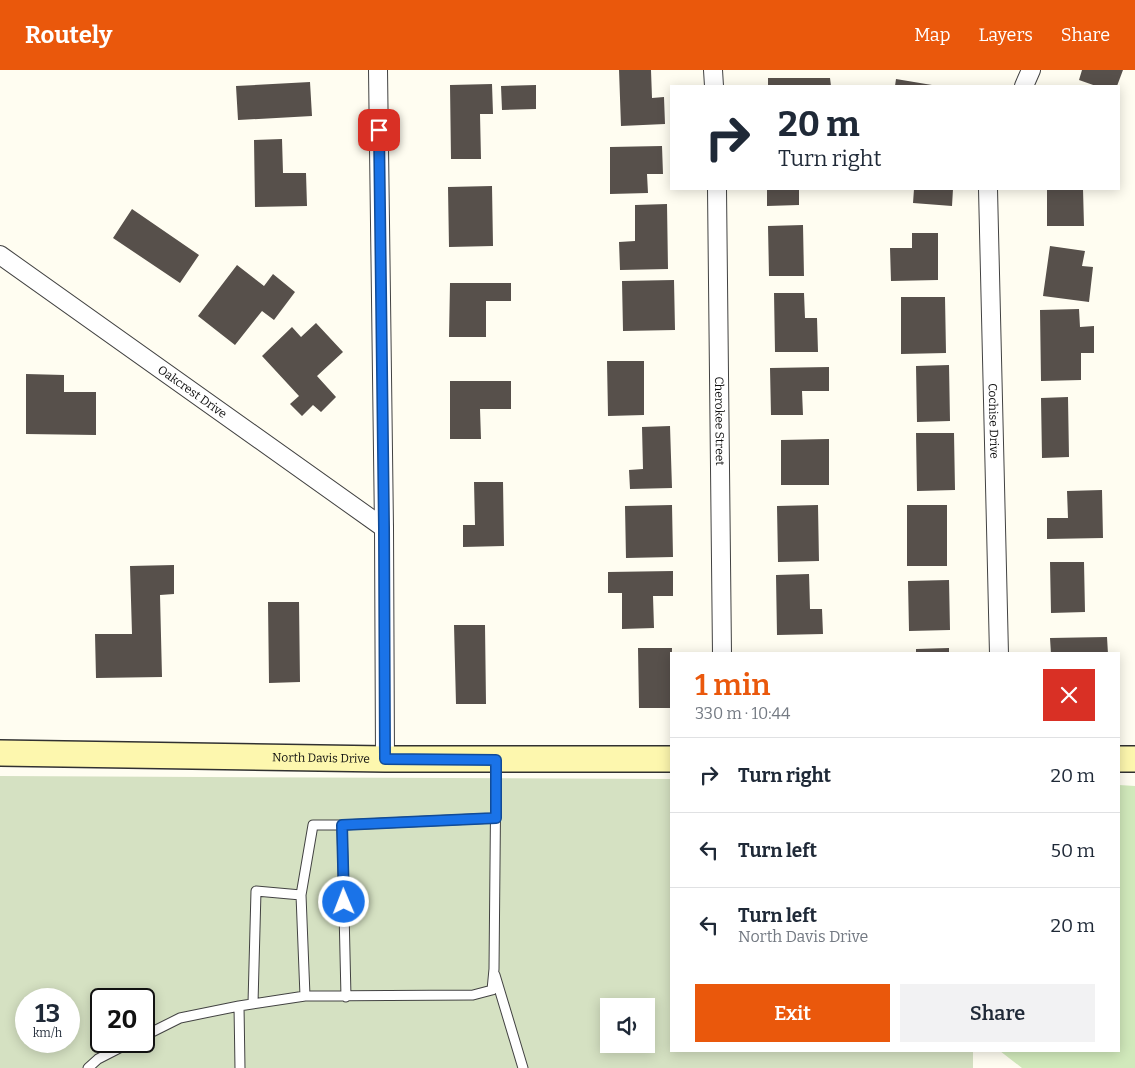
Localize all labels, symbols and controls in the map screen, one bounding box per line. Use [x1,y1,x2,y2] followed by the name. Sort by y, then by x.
[25,21,112,49] text: Routely
[914,24,950,46] text: Map
[978,24,1033,46] text: Layers
[1061,24,1110,46] text: Share
[778,103,860,145] text: 20 m
[695,105,760,170] icon: right
[358,109,400,151] pin
[365,116,393,144] icon: arrive
[778,145,881,172] text: Turn right
[155,362,230,421] street label: Oakcrest Drive
[712,376,727,466] street label: Cherokee Street
[986,383,1001,459] street label: Cochise Drive
[695,667,770,703] text: 1 min
[1043,669,1095,721] button: close
[695,704,790,723] text: 330 m · 10:44
[272,750,370,766] street label: North Davis Drive
[695,761,723,789] icon: right
[738,764,831,787] text: Turn right
[1051,764,1095,787] text: 20 m
[695,836,723,864] icon: left
[738,839,817,862] text: Turn left
[1051,839,1095,862] text: 50 m
[317,875,369,927] position arrow
[738,904,817,927] text: Turn left
[695,911,723,939] icon: left
[1051,914,1095,937] text: 20 m
[738,927,868,946] text: North Davis Drive
[695,984,890,1042] button: Exit
[900,984,1095,1042] button: Share
[90,988,155,1053] speed limit sign: 20
[600,998,655,1053] map controls
[600,998,655,1053] button: sound
[35,999,60,1029] text: 13
[33,1026,62,1040] text: km/h

